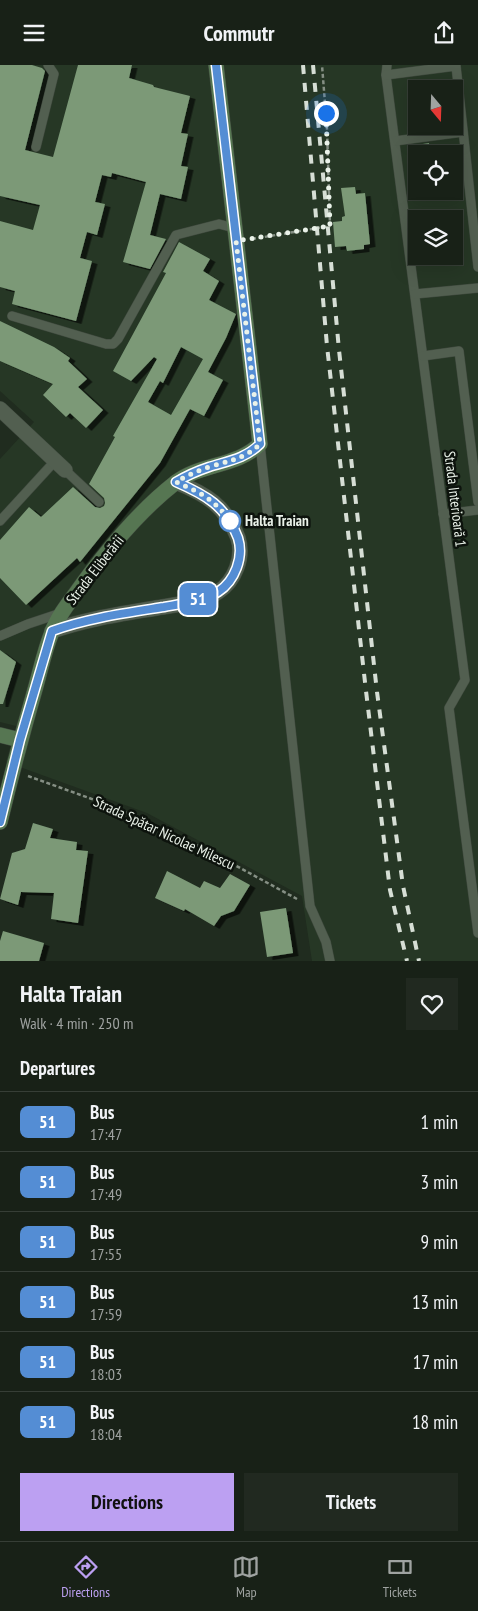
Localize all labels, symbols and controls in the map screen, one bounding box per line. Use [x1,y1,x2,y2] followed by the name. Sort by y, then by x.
[20,19,48,47] icon: menu
[203,19,275,47] text: Commutr
[430,19,458,47] icon: share
[408,80,462,135] north arrow
[408,80,463,265] map controls
[314,101,339,126] your location
[408,145,463,200] button: locate
[408,210,463,265] button: layers
[440,450,471,548] street label: Strada Interioară 1
[219,510,241,532] marker: Halta Traian
[245,511,309,530] place label: Halta Traian
[62,531,128,608] street label: Strada Eliberării
[176,583,220,615] line badge: 51
[189,587,207,610] text: 51
[90,791,238,874] street label: Strada Spătar Nicolae Milescu
[20,978,122,1009] text: Halta Traian
[406,978,458,1030] button: heart
[20,1013,133,1033] text: Walk · 4 min · 250 m
[20,1056,95,1080] text: Departures
[90,1100,114,1124] text: Bus
[39,1110,56,1133] text: 51
[421,1110,458,1134] text: 1 min
[90,1124,122,1144] text: 17:47
[90,1160,114,1184] text: Bus
[39,1170,56,1193] text: 51
[421,1170,458,1194] text: 3 min
[90,1184,122,1204] text: 17:49
[90,1220,114,1244] text: Bus
[39,1230,56,1253] text: 51
[421,1230,458,1254] text: 9 min
[90,1244,122,1264] text: 17:55
[90,1280,114,1304] text: Bus
[39,1290,56,1313] text: 51
[412,1290,458,1314] text: 13 min
[90,1304,122,1324] text: 17:59
[90,1340,114,1364] text: Bus
[39,1350,56,1373] text: 51
[413,1350,458,1374] text: 17 min
[90,1364,122,1384] text: 18:03
[90,1400,114,1424] text: Bus
[39,1410,56,1433] text: 51
[412,1410,458,1434] text: 18 min
[90,1424,122,1444] text: 18:04
[20,1473,234,1531] button: Directions
[244,1473,458,1531] button: Tickets
[61,1553,110,1601] tab: Directions
[232,1553,260,1601] tab: Map
[383,1553,417,1601] tab: Tickets

